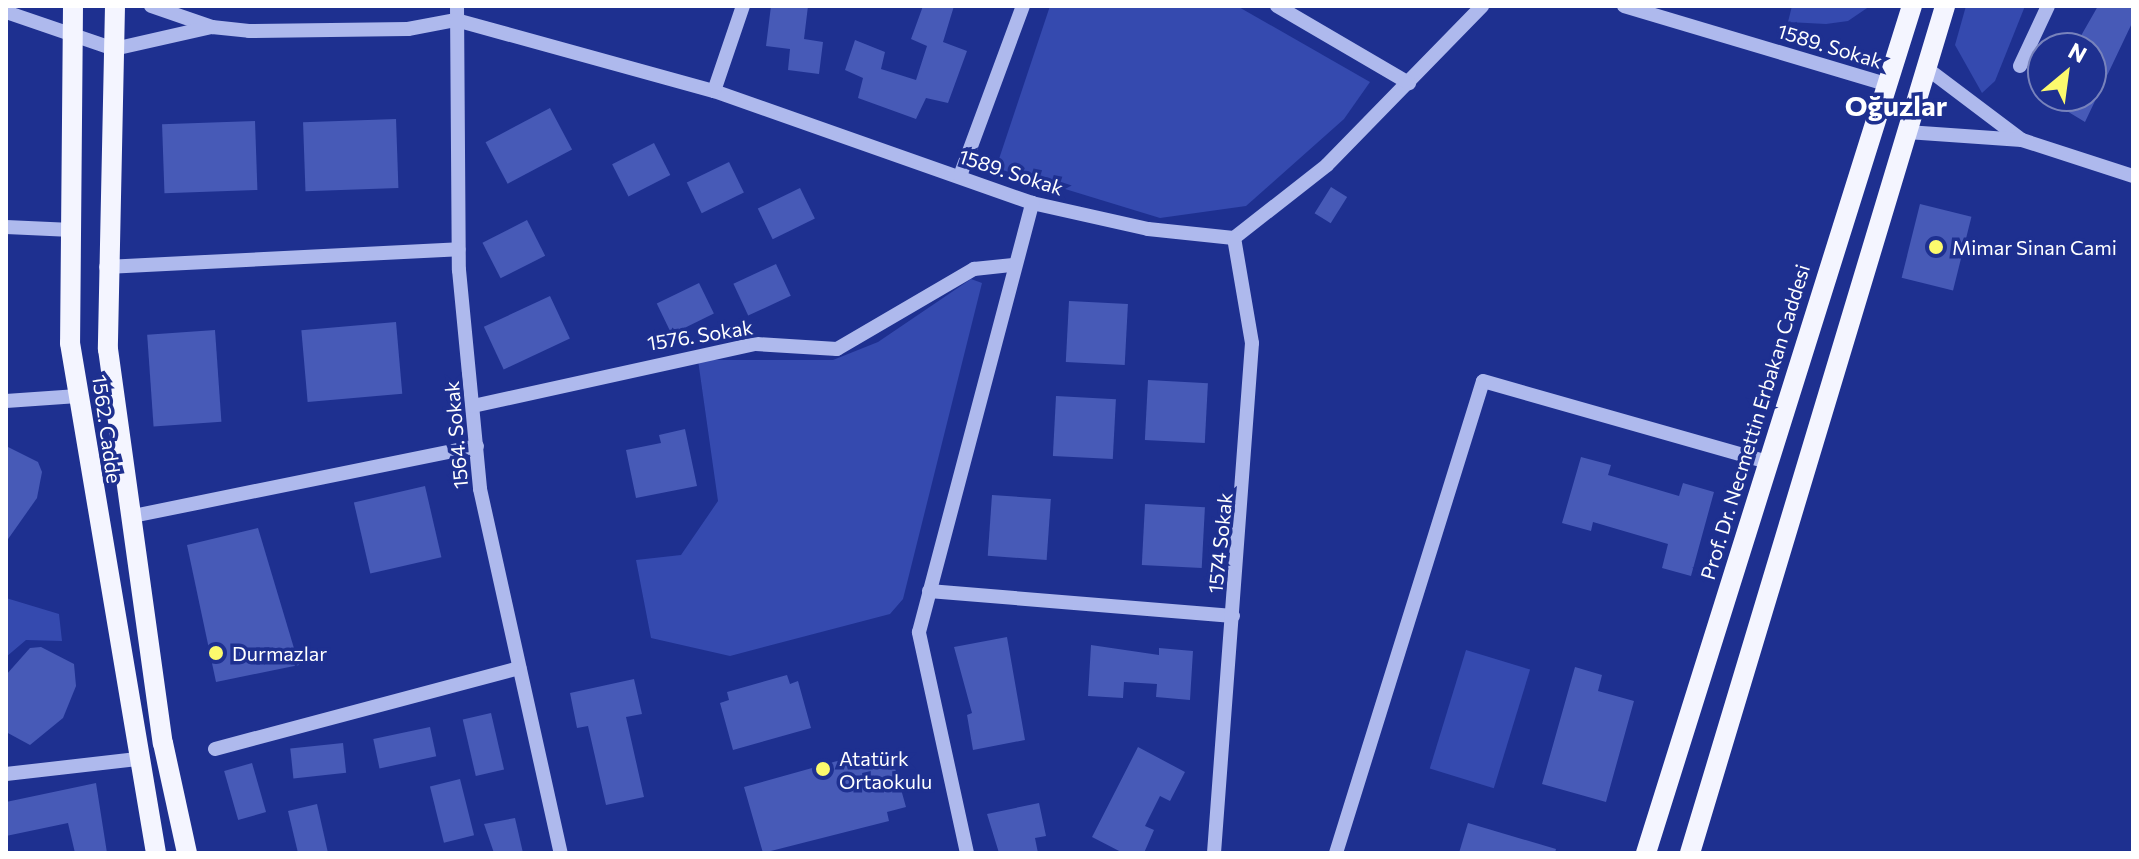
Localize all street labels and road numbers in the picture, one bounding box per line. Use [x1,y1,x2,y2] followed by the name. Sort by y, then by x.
[1775,19,1885,73] street label: 1589. Sokak
[956,144,1066,200] street label: 1589. Sokak
[1695,261,1815,583] street label: Prof. Dr. Necmettin Erbakan Caddesi
[645,315,755,355] street label: 1576. Sokak
[87,373,127,485] street label: 1562. Cadde
[439,380,473,490] street label: 1564. Sokak
[1203,491,1237,595] street label: 1574 Sokak

